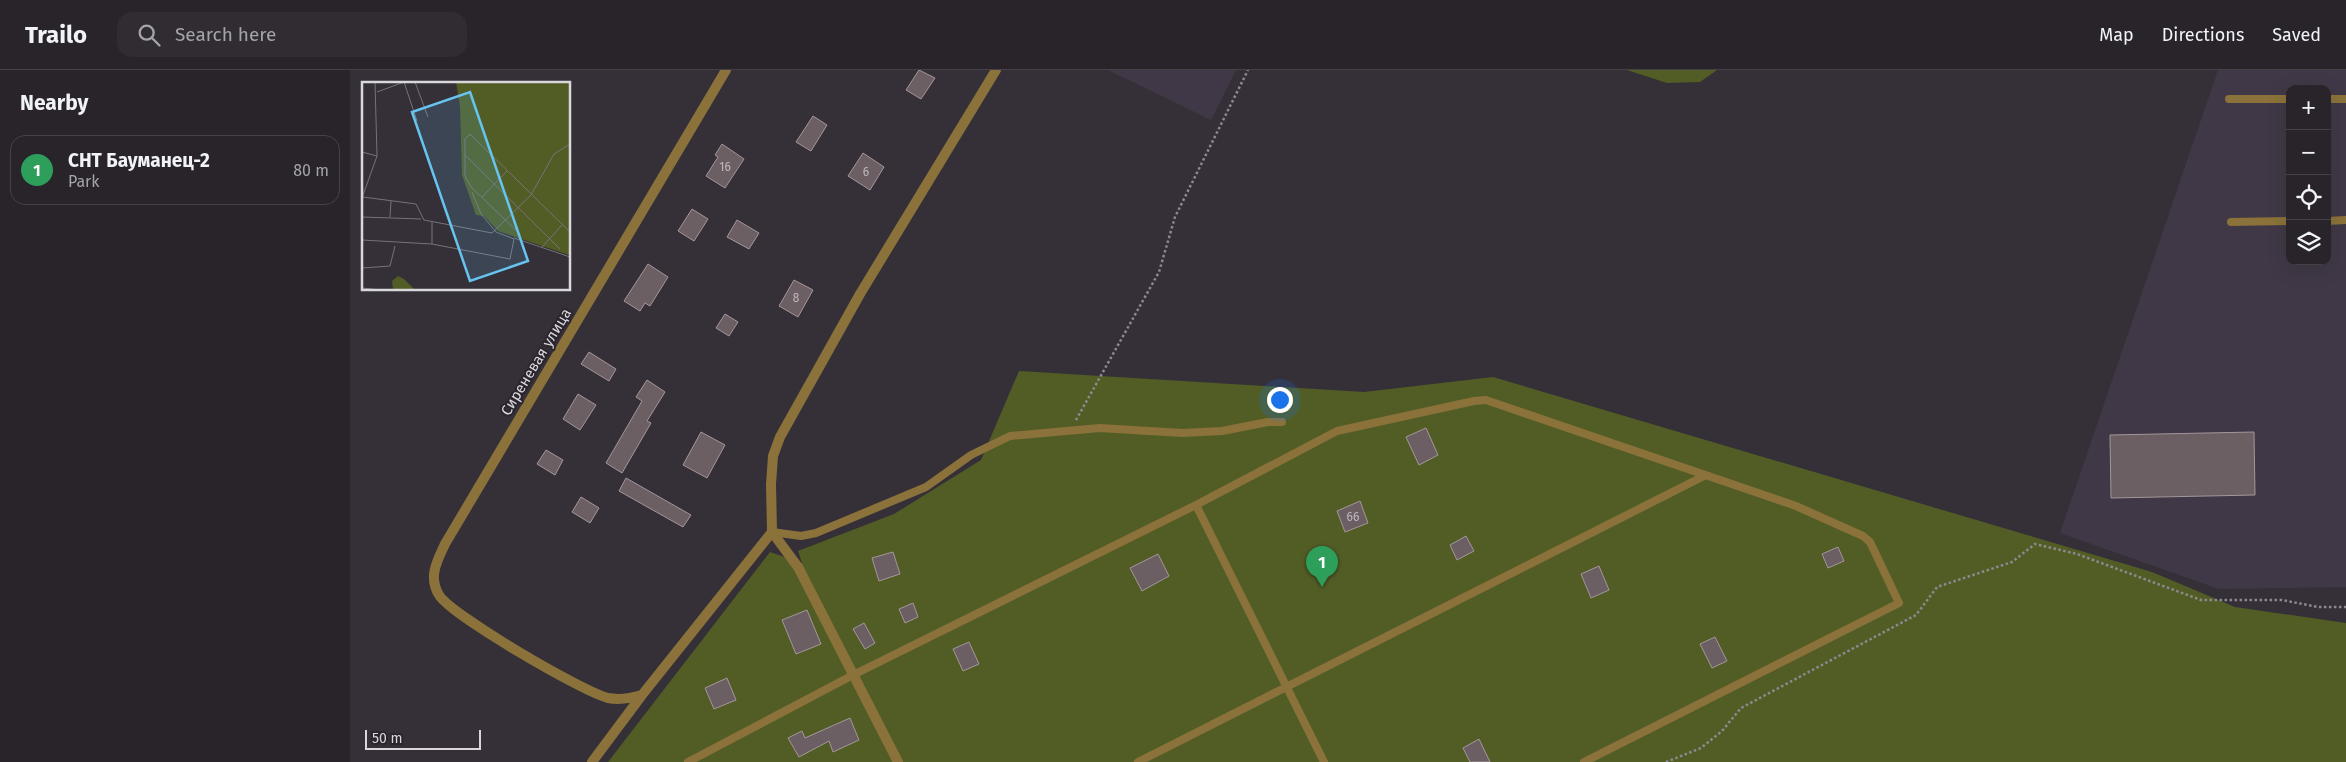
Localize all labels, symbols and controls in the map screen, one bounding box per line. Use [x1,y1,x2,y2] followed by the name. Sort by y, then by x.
[117,12,467,57] search box
[25,21,87,49] text: Trailo
[135,21,163,49] icon: search
[175,23,276,46] text: Search here
[2099,24,2134,46] text: Map
[2162,24,2244,46] text: Directions
[2272,24,2321,46] text: Saved
[362,82,570,290] inset map
[2286,85,2331,265] map controls
[2286,85,2331,130] button: +
[20,90,88,116] text: Nearby
[2286,130,2331,175] button: −
[68,149,210,172] text: СНТ Бауманец-2
[719,160,731,174] house number: 16
[33,161,41,180] text: 1
[293,161,329,180] text: 80 m
[863,165,869,179] house number: 6
[68,172,100,191] text: Park
[2286,175,2331,220] button: locate
[2286,220,2331,265] button: layers
[793,291,800,305] house number: 8
[497,305,575,419] street label: Сиреневая улица
[1267,387,1293,413] your location
[1347,510,1359,524] house number: 66
[1306,546,1338,587] pin: 1
[365,727,481,750] scale bar
[372,730,403,747] text: 50 m

